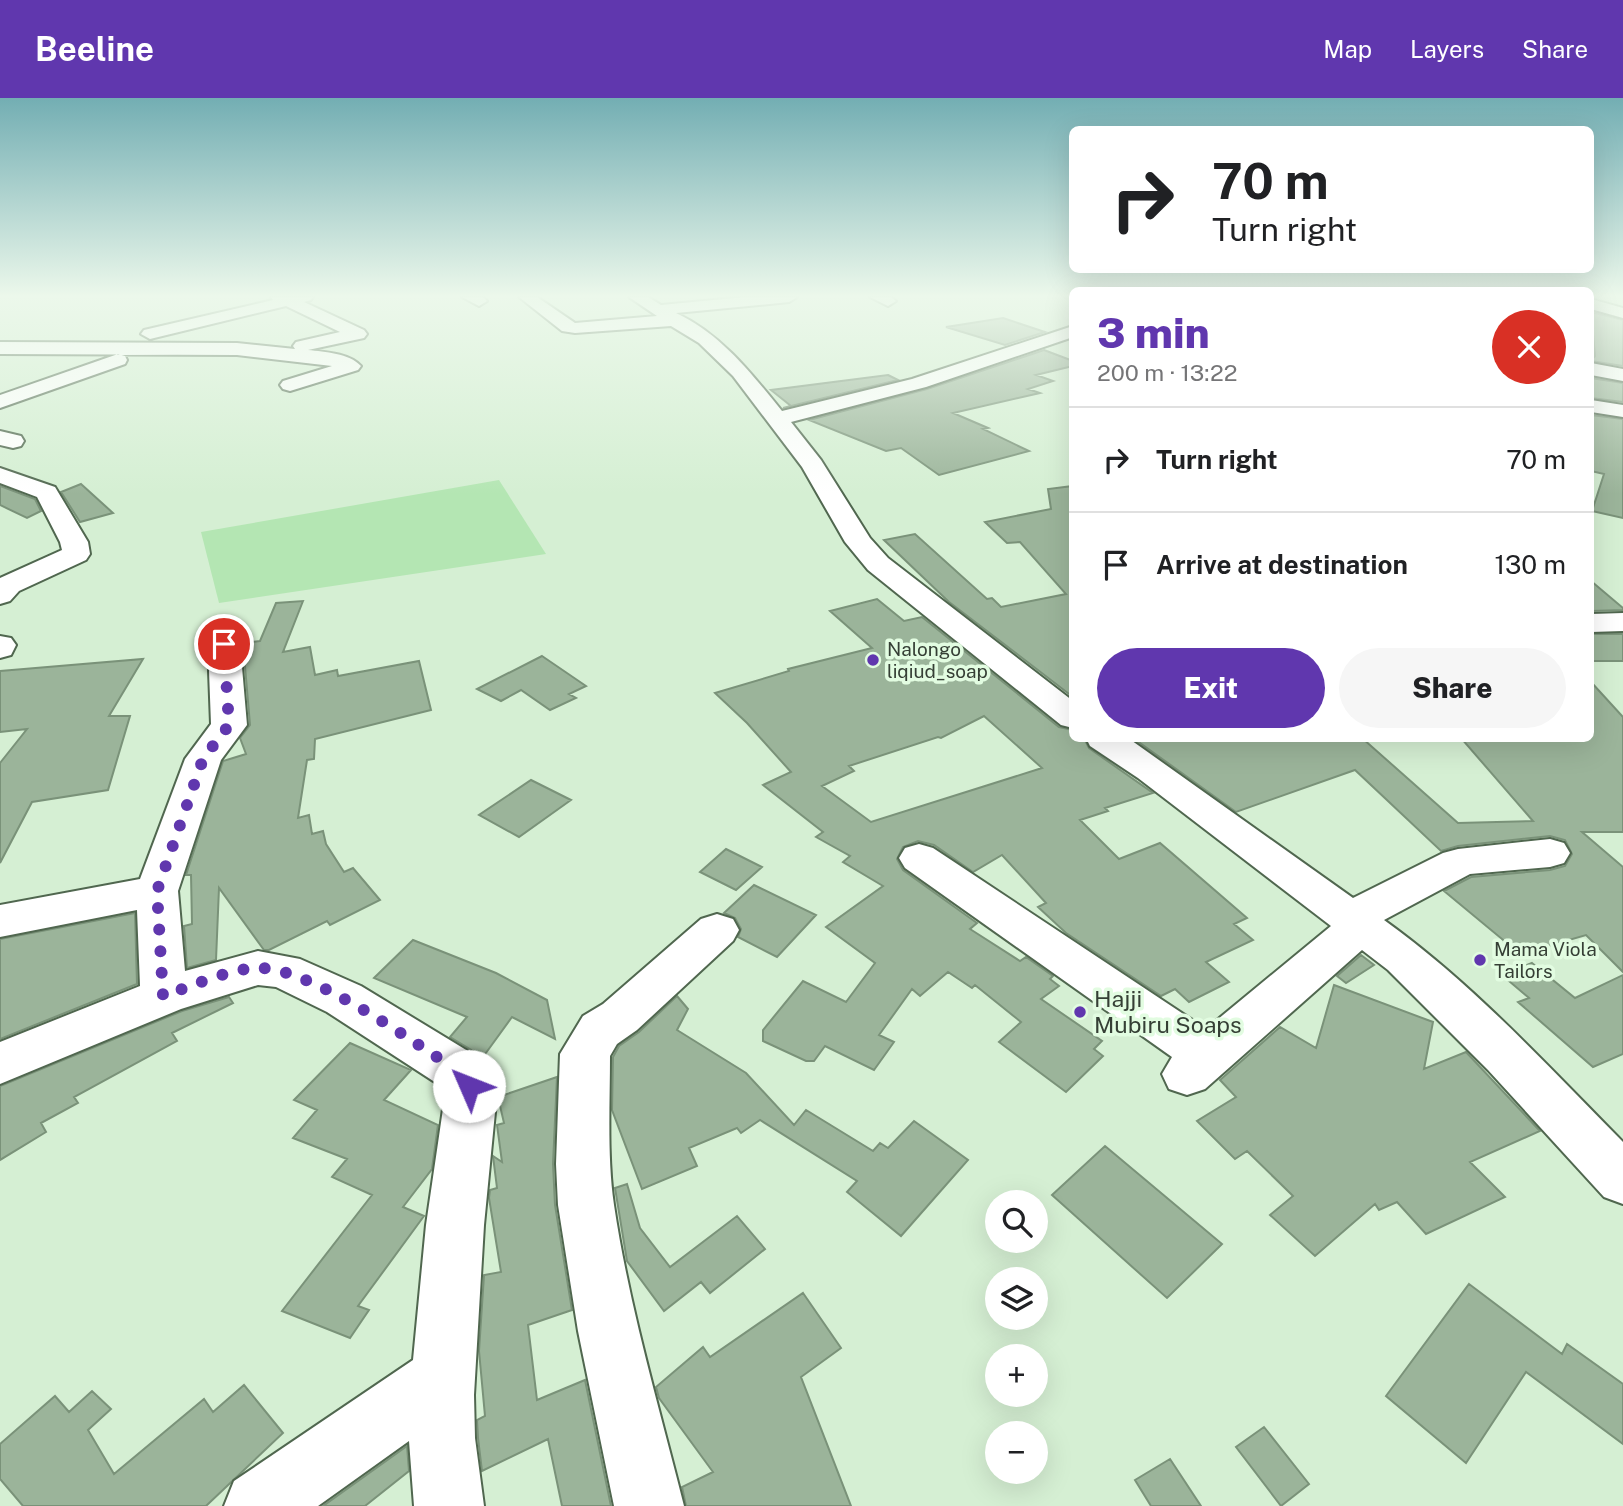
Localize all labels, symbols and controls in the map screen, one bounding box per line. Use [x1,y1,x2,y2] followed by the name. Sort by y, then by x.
[35,30,154,68] text: Beeline
[1323,35,1372,63] text: Map
[1410,35,1484,63] text: Layers
[1522,35,1588,63] text: Share
[1212,152,1329,210] text: 70 m
[1097,154,1188,245] icon: right
[1212,211,1357,248] text: Turn right
[1097,308,1210,357] text: 3 min
[1492,310,1566,384] button: close
[1097,359,1237,386] text: 200 m · 13:22
[1097,441,1135,479] icon: right
[1156,444,1278,475] text: Turn right
[1506,444,1566,475] text: 70 m
[1097,546,1135,584] icon: arrive
[1156,549,1408,580] text: Arrive at destination
[1494,549,1566,580] text: 130 m
[194,614,254,674] pin
[205,625,243,663] icon: arrive
[887,638,988,682] place label: Nalongo liqiud_soap
[1097,648,1325,728] button: Exit
[1339,648,1566,728] button: Share
[865,652,881,668] marker: Nalongo liqiud_soap
[1494,938,1597,982] place label: Mama Viola Tailors
[1472,952,1488,968] marker: Mama Viola Tailors
[1094,985,1242,1038] place label: Hajji Mubiru Soaps
[1072,1004,1088,1020] marker: Hajji Mubiru Soaps
[432,1049,506,1123] position arrow
[985,1190,1048,1484] map controls
[985,1190,1048,1253] button: search
[985,1267,1048,1330] button: layers
[985,1344,1048,1407] button: +
[985,1421,1048,1484] button: −

